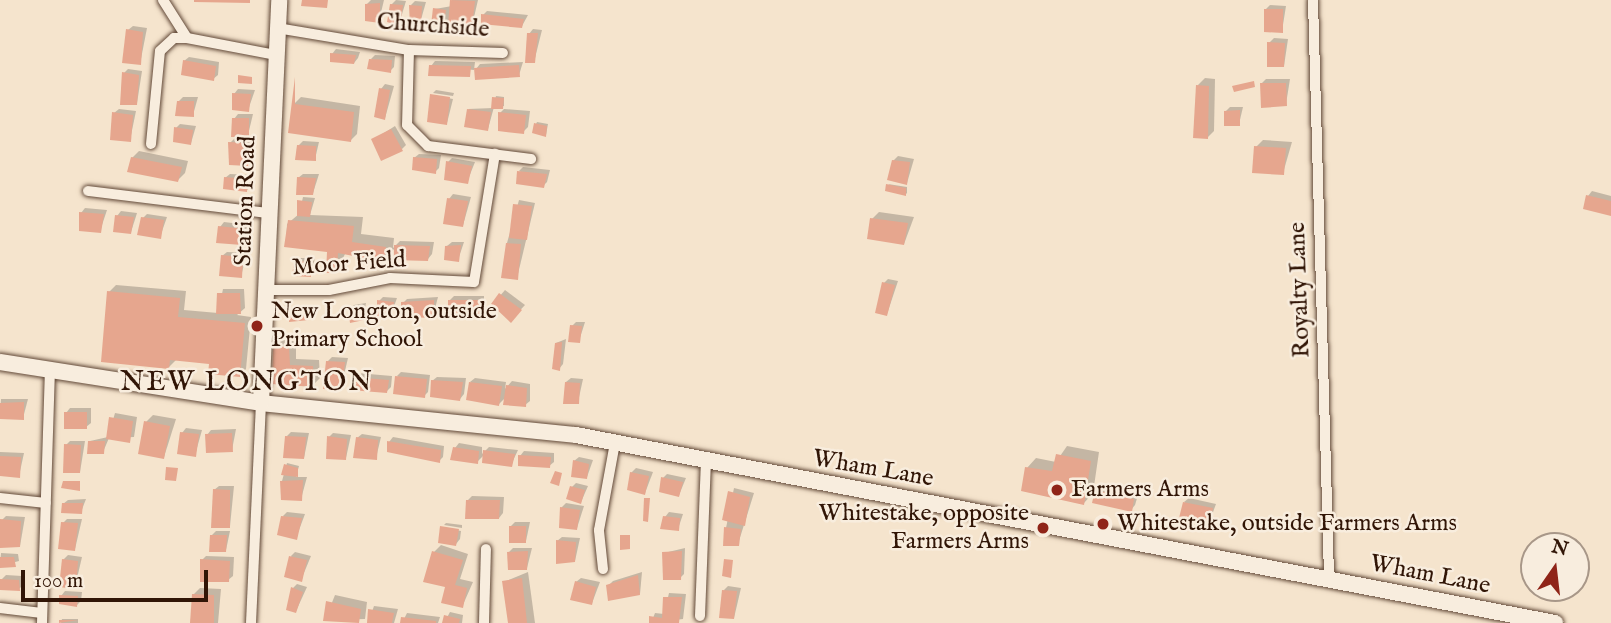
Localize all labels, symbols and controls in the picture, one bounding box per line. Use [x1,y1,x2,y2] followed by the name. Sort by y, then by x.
[376,8,490,44] street label: Churchside
[229,135,263,267] street label: Station Road
[1283,222,1317,358] street label: Royalty Lane
[291,246,407,282] street label: Moor Field
[271,298,497,354] place label: New Longton, outside Primary School
[249,318,265,334] marker: New Longton, outside Primary School
[121,366,373,400] district label: NEW LONGTON
[810,444,936,494] street label: Wham Lane
[1071,476,1209,504] place label: Farmers Arms
[1049,482,1065,498] marker: Farmers Arms
[818,500,1029,556] place label: Whitestake, opposite Farmers Arms
[1117,510,1457,538] place label: Whitestake, outside Farmers Arms
[1095,516,1111,532] marker: Whitestake, outside Farmers Arms
[1035,520,1051,536] marker: Whitestake, opposite Farmers Arms
[1520,532,1590,602] north arrow
[1549,535,1570,562] text: N
[1367,549,1493,601] street label: Wham Lane
[24,556,212,600] scale bar
[34,568,83,595] text: 100 m

